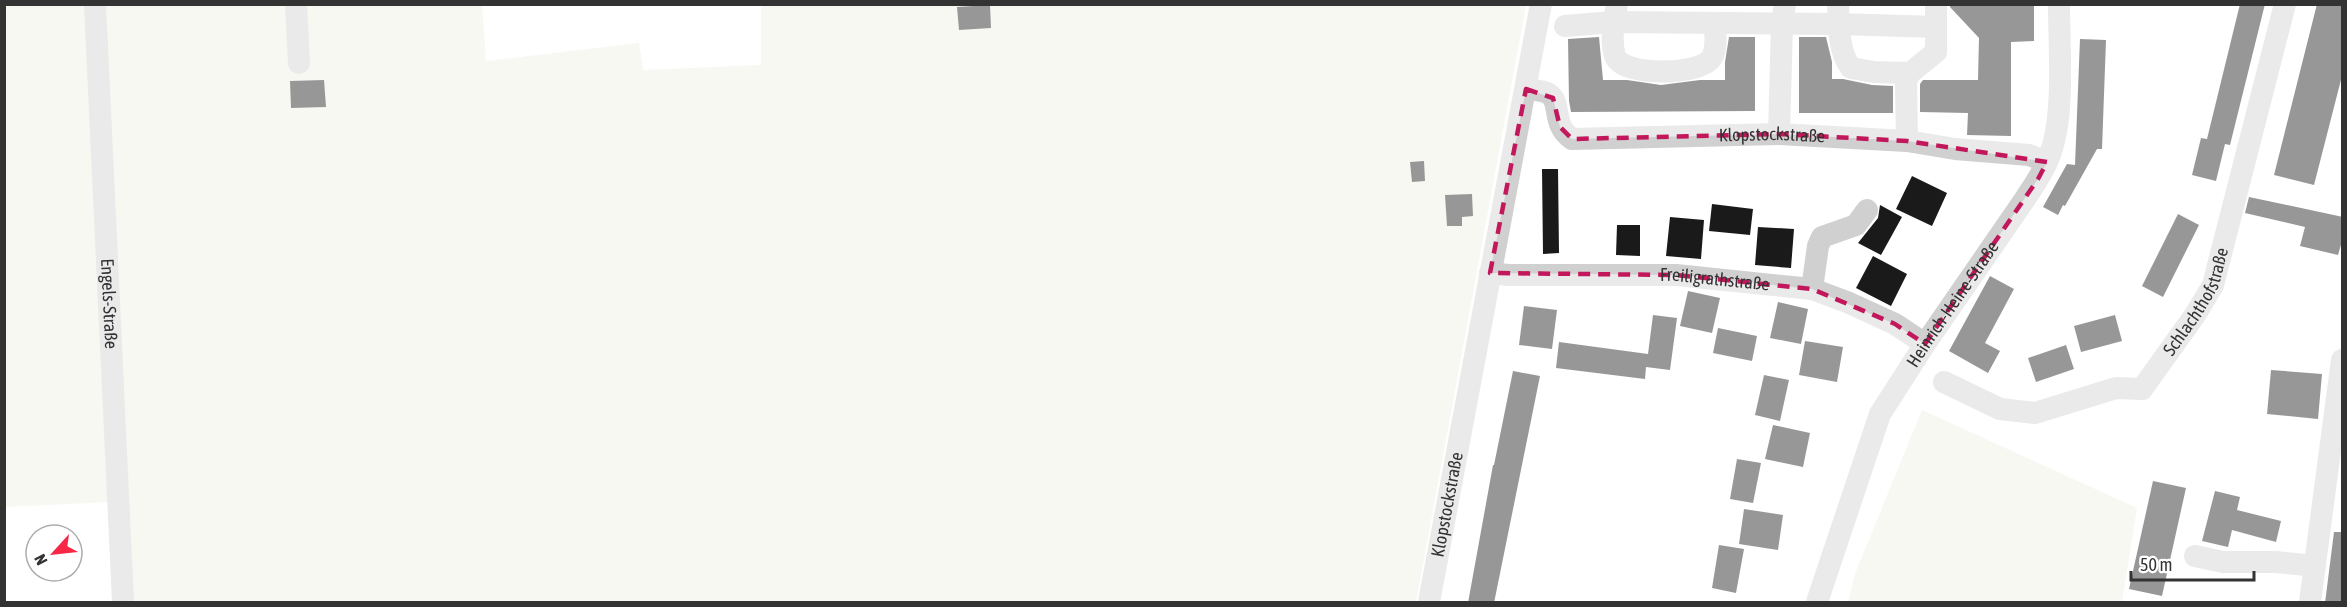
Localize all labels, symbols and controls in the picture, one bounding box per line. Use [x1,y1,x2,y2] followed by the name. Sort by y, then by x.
[1719,123,1826,147] street label: Klopstockstraße
[1902,237,2003,371] street label: Heinrich-Heine-Straße
[2158,245,2232,359] street label: Schlachthofstraße
[97,258,122,349] street label: Engels-Straße
[1660,264,1771,295] street label: Freiligrathstraße
[1427,450,1467,559] street label: Klopstockstraße
[24,523,84,583] north arrow
[2131,544,2254,582] scale bar
[30,552,51,568] text: N
[2140,554,2172,575] text: 50 m

